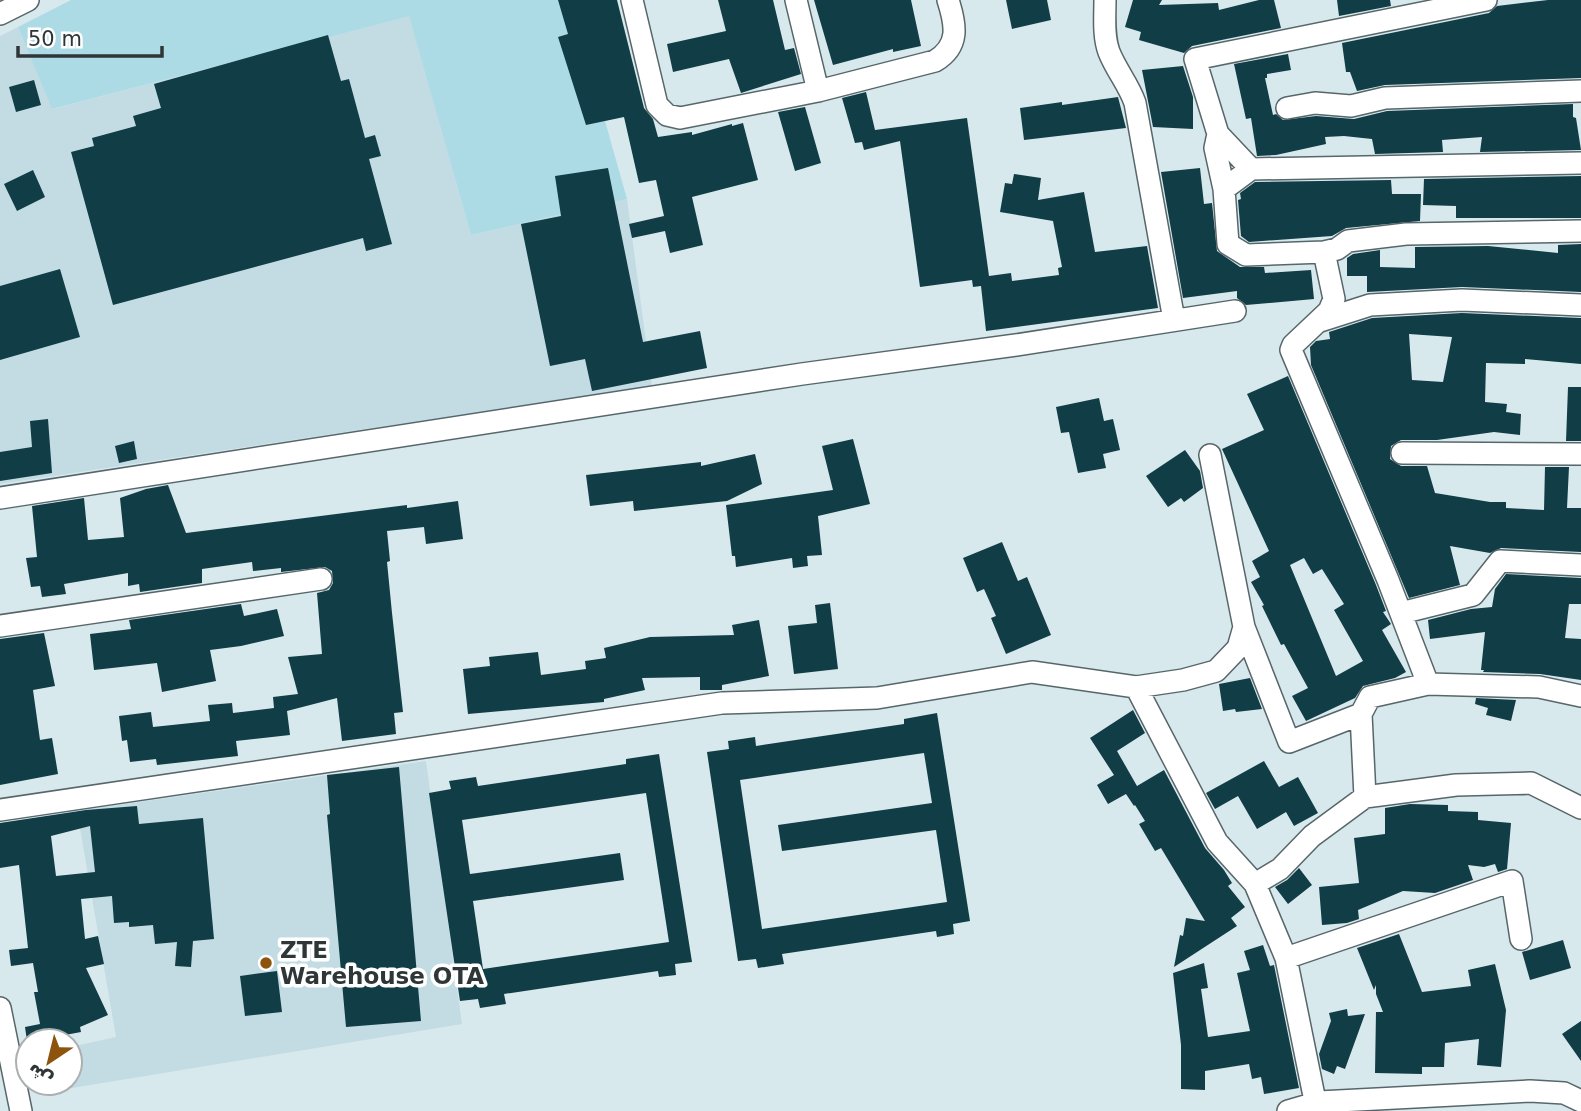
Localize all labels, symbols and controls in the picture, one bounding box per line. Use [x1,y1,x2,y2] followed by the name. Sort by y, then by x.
[18,14,161,58] scale bar
[28,27,82,51] text: 50 m
[280,937,484,989] place label: ZTE Warehouse OTA
[258,955,274,971] marker: ZTE Warehouse OTA
[14,1027,84,1097] north arrow
[22,1059,57,1092] text: ش

